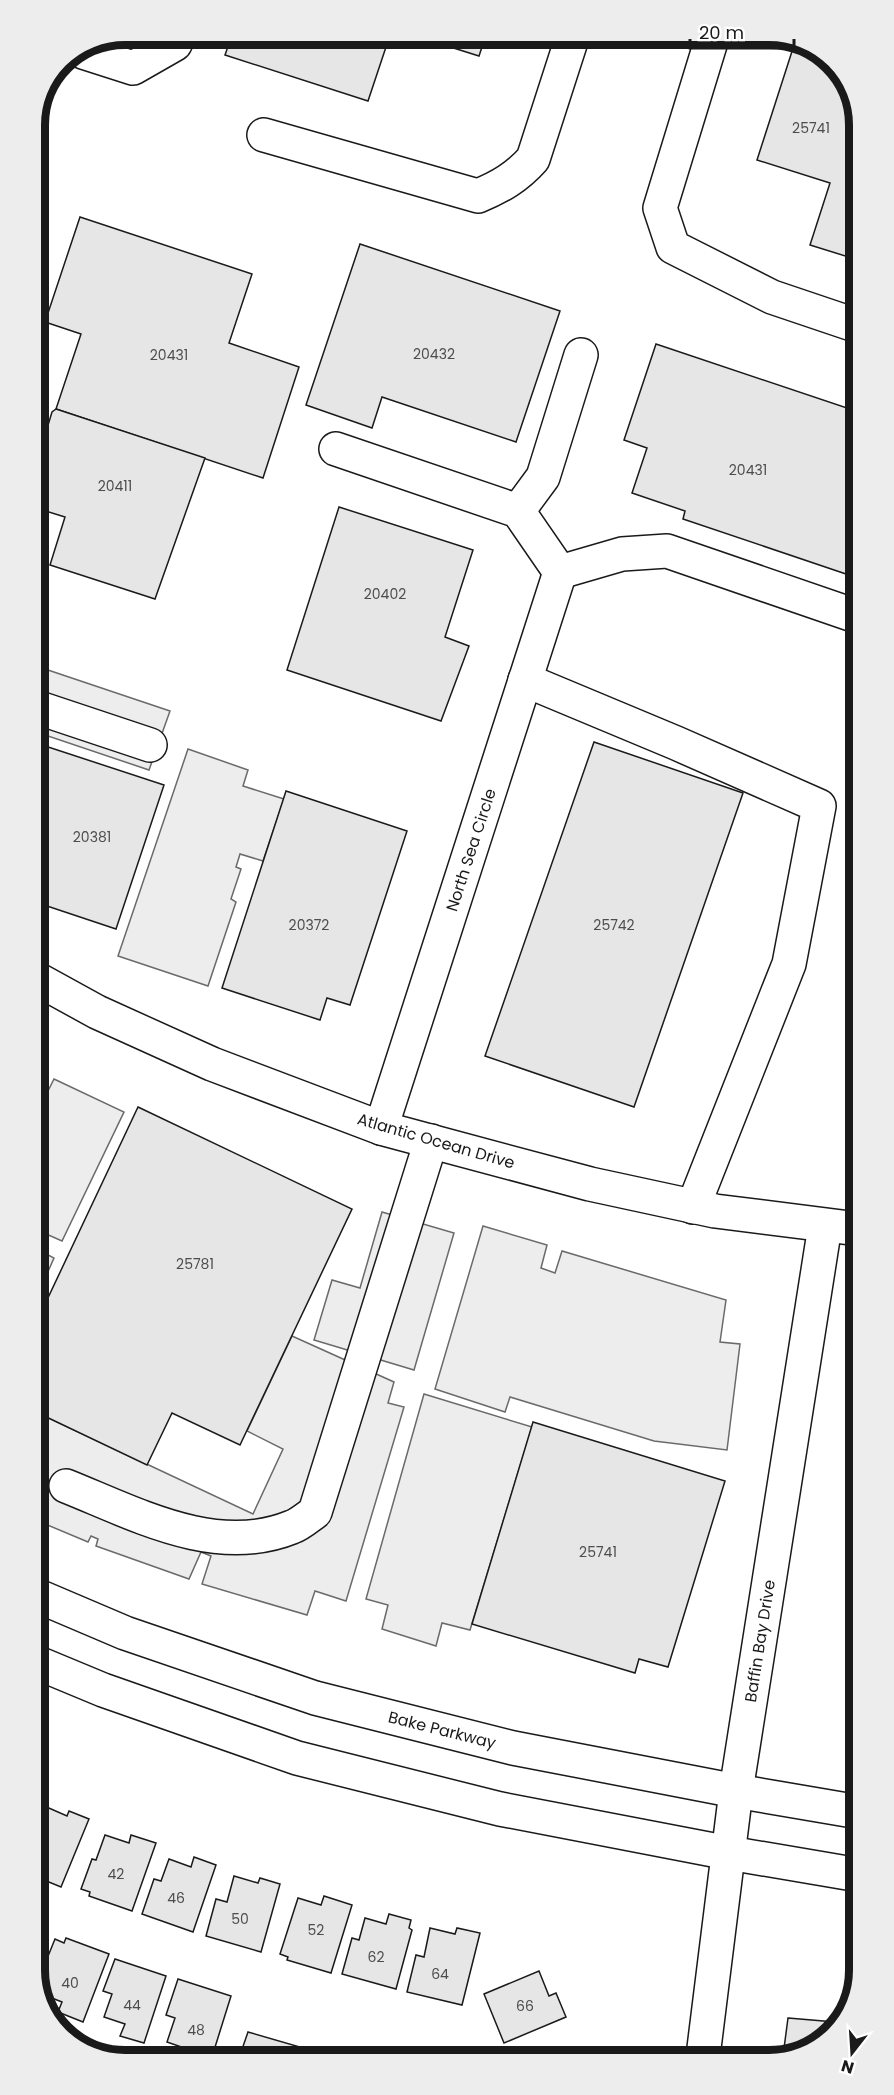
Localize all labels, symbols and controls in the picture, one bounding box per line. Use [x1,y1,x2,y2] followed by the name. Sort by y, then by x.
[690,12,794,50] scale bar
[699,20,744,45] text: 20 m
[792,118,830,138] house number: 25741
[413,344,455,364] house number: 20432
[150,345,188,365] house number: 20431
[729,460,767,480] house number: 20431
[98,476,132,496] house number: 20411
[364,584,406,604] house number: 20402
[440,786,502,914] street label: North Sea Circle
[73,827,111,847] house number: 20381
[289,915,329,935] house number: 20372
[593,915,635,935] house number: 25742
[354,1107,518,1175] street label: Atlantic Ocean Drive
[176,1254,214,1274] house number: 25781
[579,1542,617,1562] house number: 25741
[739,1578,781,1704] street label: Baffin Bay Drive
[386,1705,498,1755] street label: Bake Parkway
[108,1864,124,1884] house number: 42
[167,1888,185,1908] house number: 46
[231,1909,249,1929] house number: 50
[308,1920,324,1940] house number: 52
[368,1947,384,1967] house number: 62
[431,1964,449,1984] house number: 64
[61,1973,79,1993] house number: 40
[123,1995,141,2015] house number: 44
[516,1996,534,2016] house number: 66
[187,2020,205,2040] house number: 48
[822,2023,882,2083] north arrow
[839,2054,857,2080] text: N

